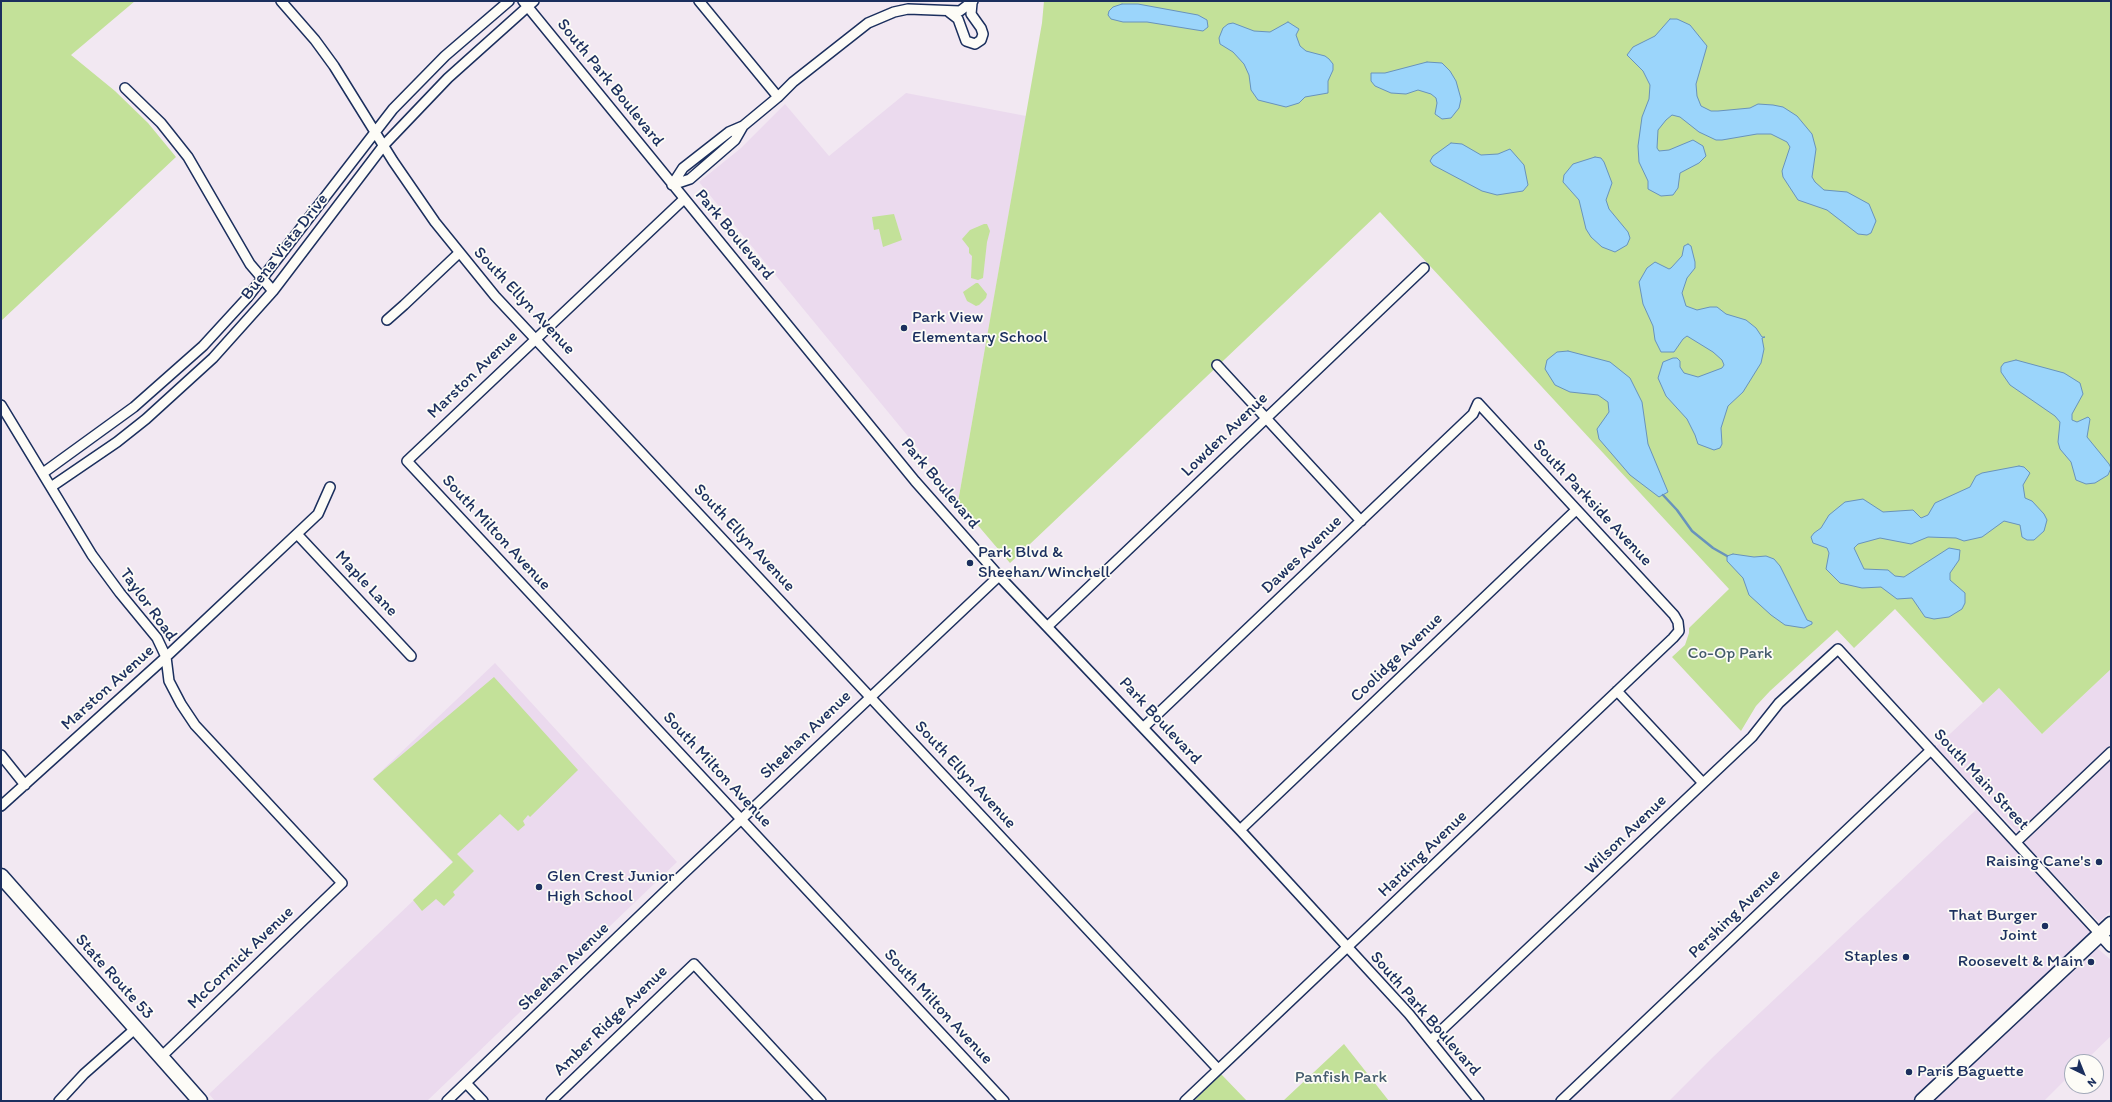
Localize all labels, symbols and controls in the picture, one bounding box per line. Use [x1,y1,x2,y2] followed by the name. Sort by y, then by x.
[552,15,668,151] street label: South Park Boulevard
[690,186,778,284] street label: Park Boulevard
[237,190,333,304] street label: Buena Vista Drive
[469,243,579,359] street label: South Ellyn Avenue
[912,308,1048,348] place label: Park View Elementary School
[899,323,909,333] marker: Park View Elementary School
[423,327,523,423] street label: Marston Avenue
[1177,389,1273,481] street label: Lowden Avenue
[896,435,984,533] street label: Park Boulevard
[1528,435,1656,571] street label: South Parkside Avenue
[437,471,555,595] street label: South Milton Avenue
[689,480,799,596] street label: South Ellyn Avenue
[1257,511,1347,599] street label: Dawes Avenue
[978,543,1110,583] place label: Park Blvd & Sheehan/Winchell
[330,547,402,621] street label: Maple Lane
[965,558,975,568] marker: Park Blvd & Sheehan/Winchell
[115,565,181,645] street label: Taylor Road
[1347,609,1447,707] street label: Coolidge Avenue
[57,641,159,735] street label: Marston Avenue
[1687,644,1773,664] park label: Co-Op Park
[1114,673,1206,769] street label: Park Boulevard
[756,686,856,784] street label: Sheehan Avenue
[658,708,776,832] street label: South Milton Avenue
[910,717,1020,833] street label: South Ellyn Avenue
[1929,725,2033,835] street label: South Main Street
[1581,791,1671,879] street label: Wilson Avenue
[1374,806,1472,902] street label: Harding Avenue
[1986,852,2091,872] place label: Raising Cane's
[2094,857,2104,867] marker: Raising Cane's
[1685,865,1785,963] street label: Pershing Avenue
[547,867,675,907] place label: Glen Crest Junior High School
[534,882,544,892] marker: Glen Crest Junior High School
[184,902,298,1014] street label: McCormick Avenue
[1949,906,2037,946] place label: That Burger Joint
[514,918,614,1016] street label: Sheehan Avenue
[2040,921,2050,931] marker: That Burger Joint
[70,930,158,1024] street label: State Route 53
[879,945,997,1069] street label: South Milton Avenue
[1365,947,1485,1081] street label: South Park Boulevard
[1844,947,1898,967] place label: Staples
[1901,952,1911,962] marker: Staples
[1958,952,2083,972] place label: Roosevelt & Main
[2086,957,2096,967] marker: Roosevelt & Main
[550,961,672,1081] street label: Amber Ridge Avenue
[2064,1054,2104,1094] north arrow
[1917,1062,2024,1082] place label: Paris Baguette
[1904,1067,1914,1077] marker: Paris Baguette
[1295,1068,1387,1088] park label: Panfish Park
[2085,1075,2099,1090] text: N

